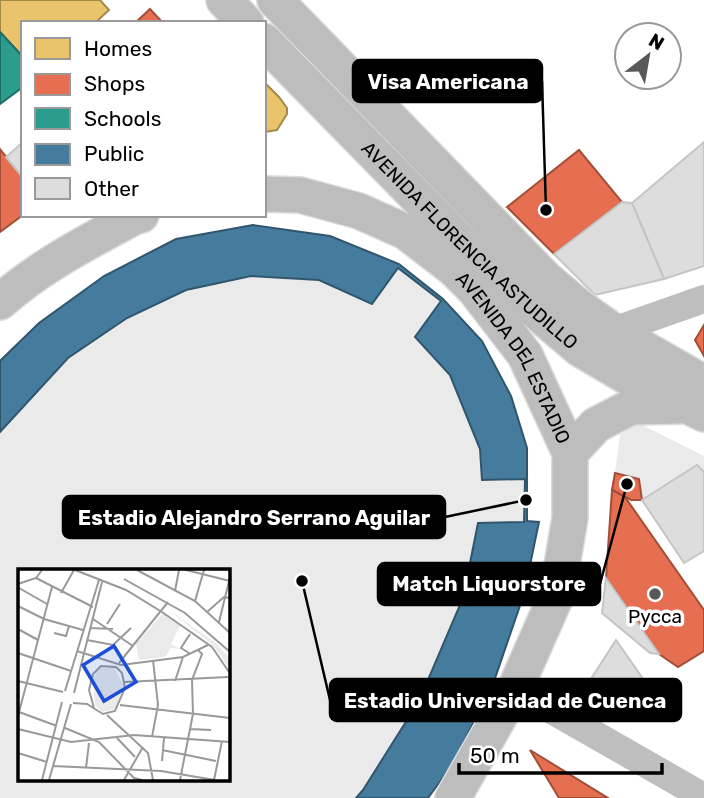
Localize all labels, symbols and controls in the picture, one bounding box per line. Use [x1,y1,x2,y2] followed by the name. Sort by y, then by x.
[21,21,266,217] legend
[613,21,683,91] north arrow
[645,28,668,55] text: N
[84,36,152,61] text: Homes
[353,60,542,102] callout: Visa Americana
[367,69,529,94] text: Visa Americana
[84,71,145,96] text: Shops
[84,106,161,131] text: Schools
[357,136,583,354] street label: AVENIDA FLORENCIA ASTUDILLO
[84,141,144,166] text: Public
[84,176,139,201] text: Other
[451,266,576,447] street label: AVENIDA DEL ESTADIO
[63,496,445,538] callout: Estadio Alejandro Serrano Aguilar
[78,505,431,530] text: Estadio Alejandro Serrano Aguilar
[378,563,600,605] callout: Match Liquorstore
[18,569,229,780] inset map
[392,571,586,596] text: Match Liquorstore
[647,586,663,602] marker: Pycca
[628,605,682,628] place label: Pycca
[330,679,681,721] callout: Estadio Universidad de Cuenca
[344,688,666,713] text: Estadio Universidad de Cuenca
[459,732,662,776] scale bar
[470,743,520,768] text: 50 m

